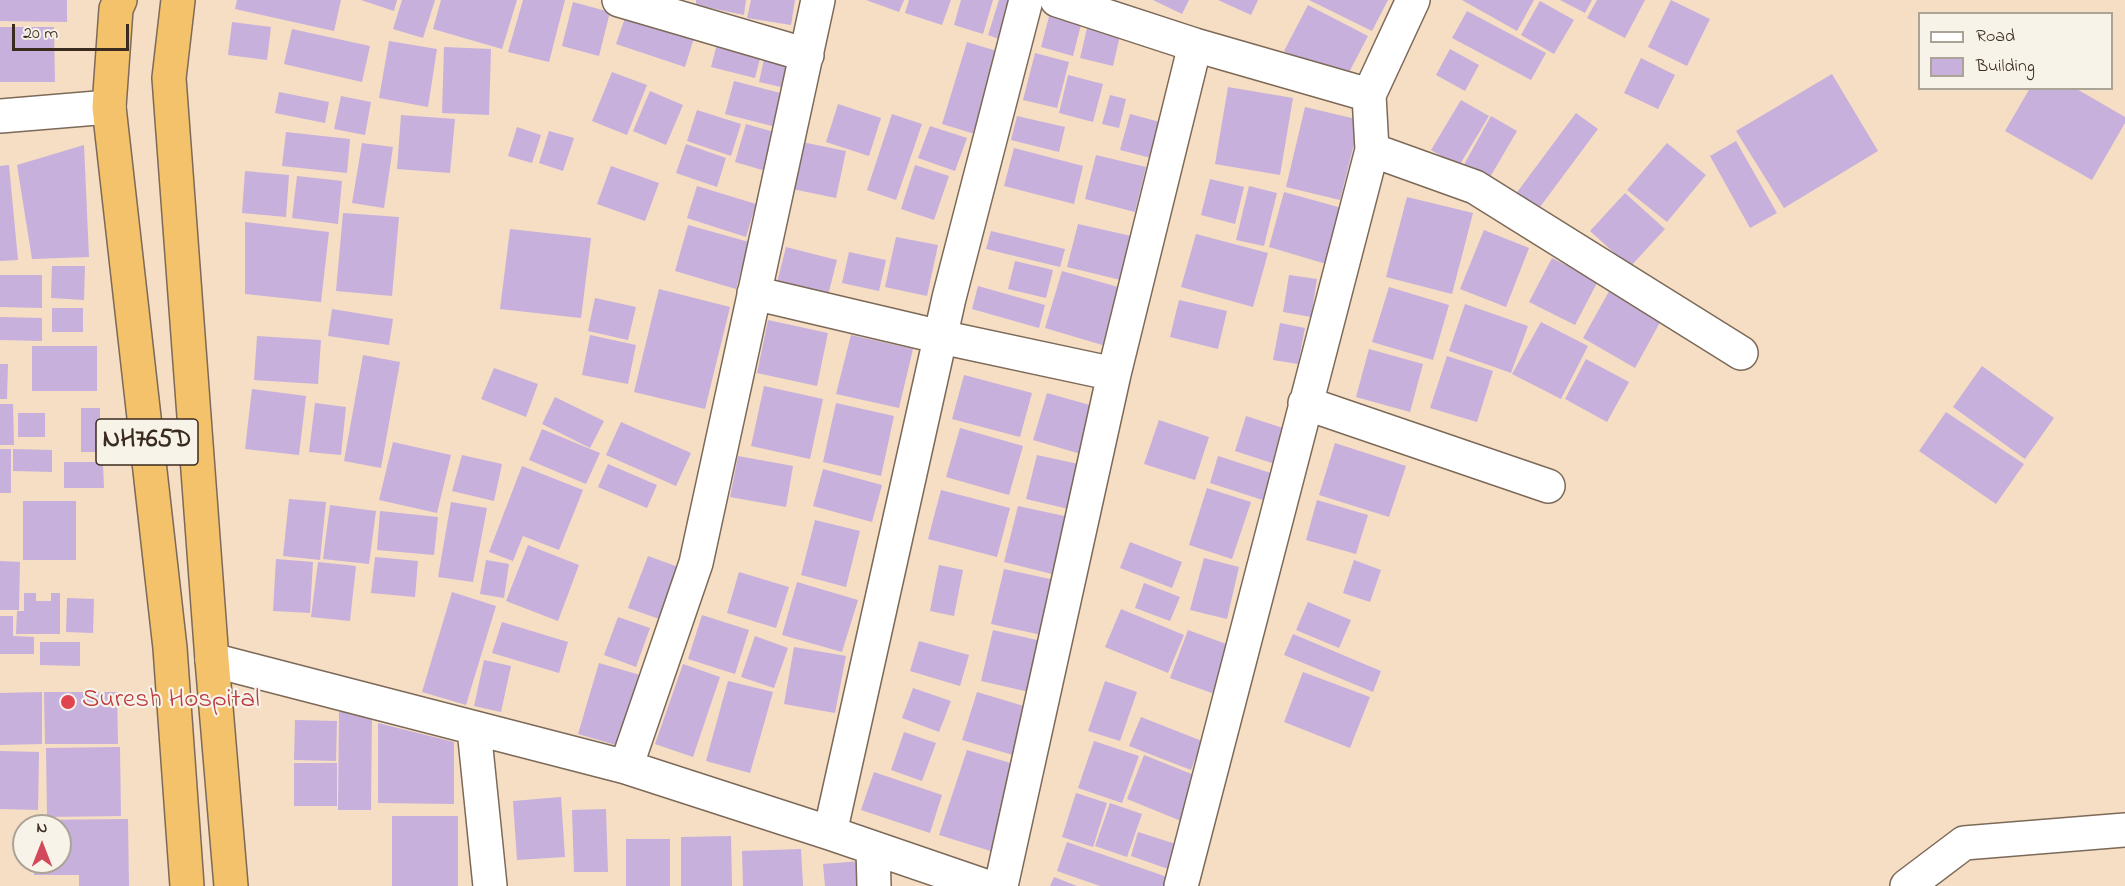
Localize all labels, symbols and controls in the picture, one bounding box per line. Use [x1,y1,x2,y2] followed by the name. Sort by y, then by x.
[15,12,132,50] scale bar
[1918,12,2113,90] legend
[23,21,58,47] text: 20 m
[1976,24,2015,50] text: Road
[1976,54,2035,80] text: Building
[96,419,198,465] road number: NH765D
[82,686,260,718] place label: Suresh Hospital
[59,693,77,711] marker: Suresh Hospital
[12,814,72,874] north arrow
[37,816,47,840] text: N

